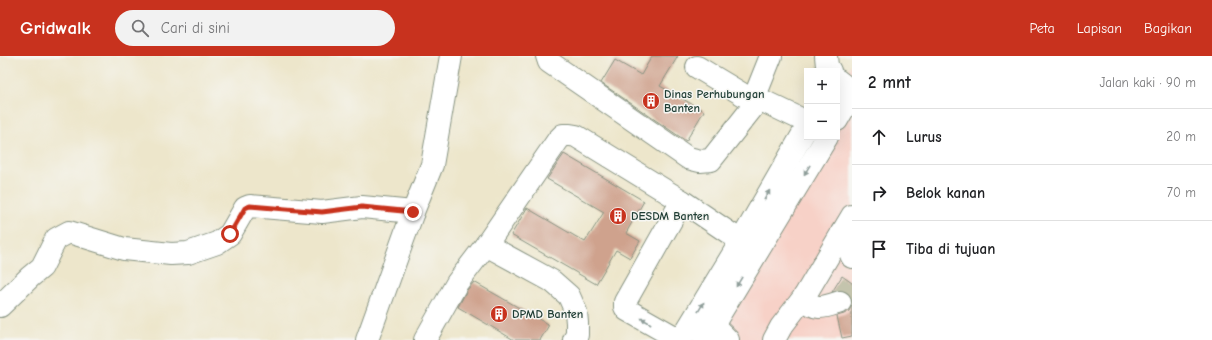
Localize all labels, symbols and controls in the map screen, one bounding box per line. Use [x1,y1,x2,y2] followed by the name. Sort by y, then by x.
[115,10,395,46] search box
[20,17,91,39] text: Gridwalk
[129,17,151,39] icon: search
[161,19,230,37] text: Cari di sini
[1030,20,1055,37] text: Peta
[1077,20,1122,37] text: Lapisan
[1144,20,1192,37] text: Bagikan
[804,68,840,140] map controls
[804,68,840,104] button: +
[868,73,911,92] text: 2 mnt
[1099,75,1196,90] text: Jalan kaki · 90 m
[664,87,765,115] place label: Dinas Perhubungan Banten
[641,91,661,111] building icon: Dinas Perhubungan Banten
[804,104,840,140] button: −
[868,126,890,148] icon: ahead
[906,128,942,146] text: Lurus
[1166,129,1196,144] text: 20 m
[803,164,810,176] one-way arrow
[868,182,890,204] icon: right
[906,184,985,202] text: Belok kanan
[1167,185,1196,200] text: 70 m
[764,189,771,201] one-way arrow
[404,203,422,221] route end
[608,206,628,226] building icon: DESDM Banten
[631,209,709,223] place label: DESDM Banten
[221,225,239,243] route start
[868,238,890,260] icon: arrive
[906,240,995,258] text: Tiba di tujuan
[736,276,743,288] one-way arrow
[697,302,705,312] one-way arrow
[489,304,509,324] building icon: DPMD Banten
[512,307,583,321] place label: DPMD Banten
[640,317,652,324] one-way arrow

